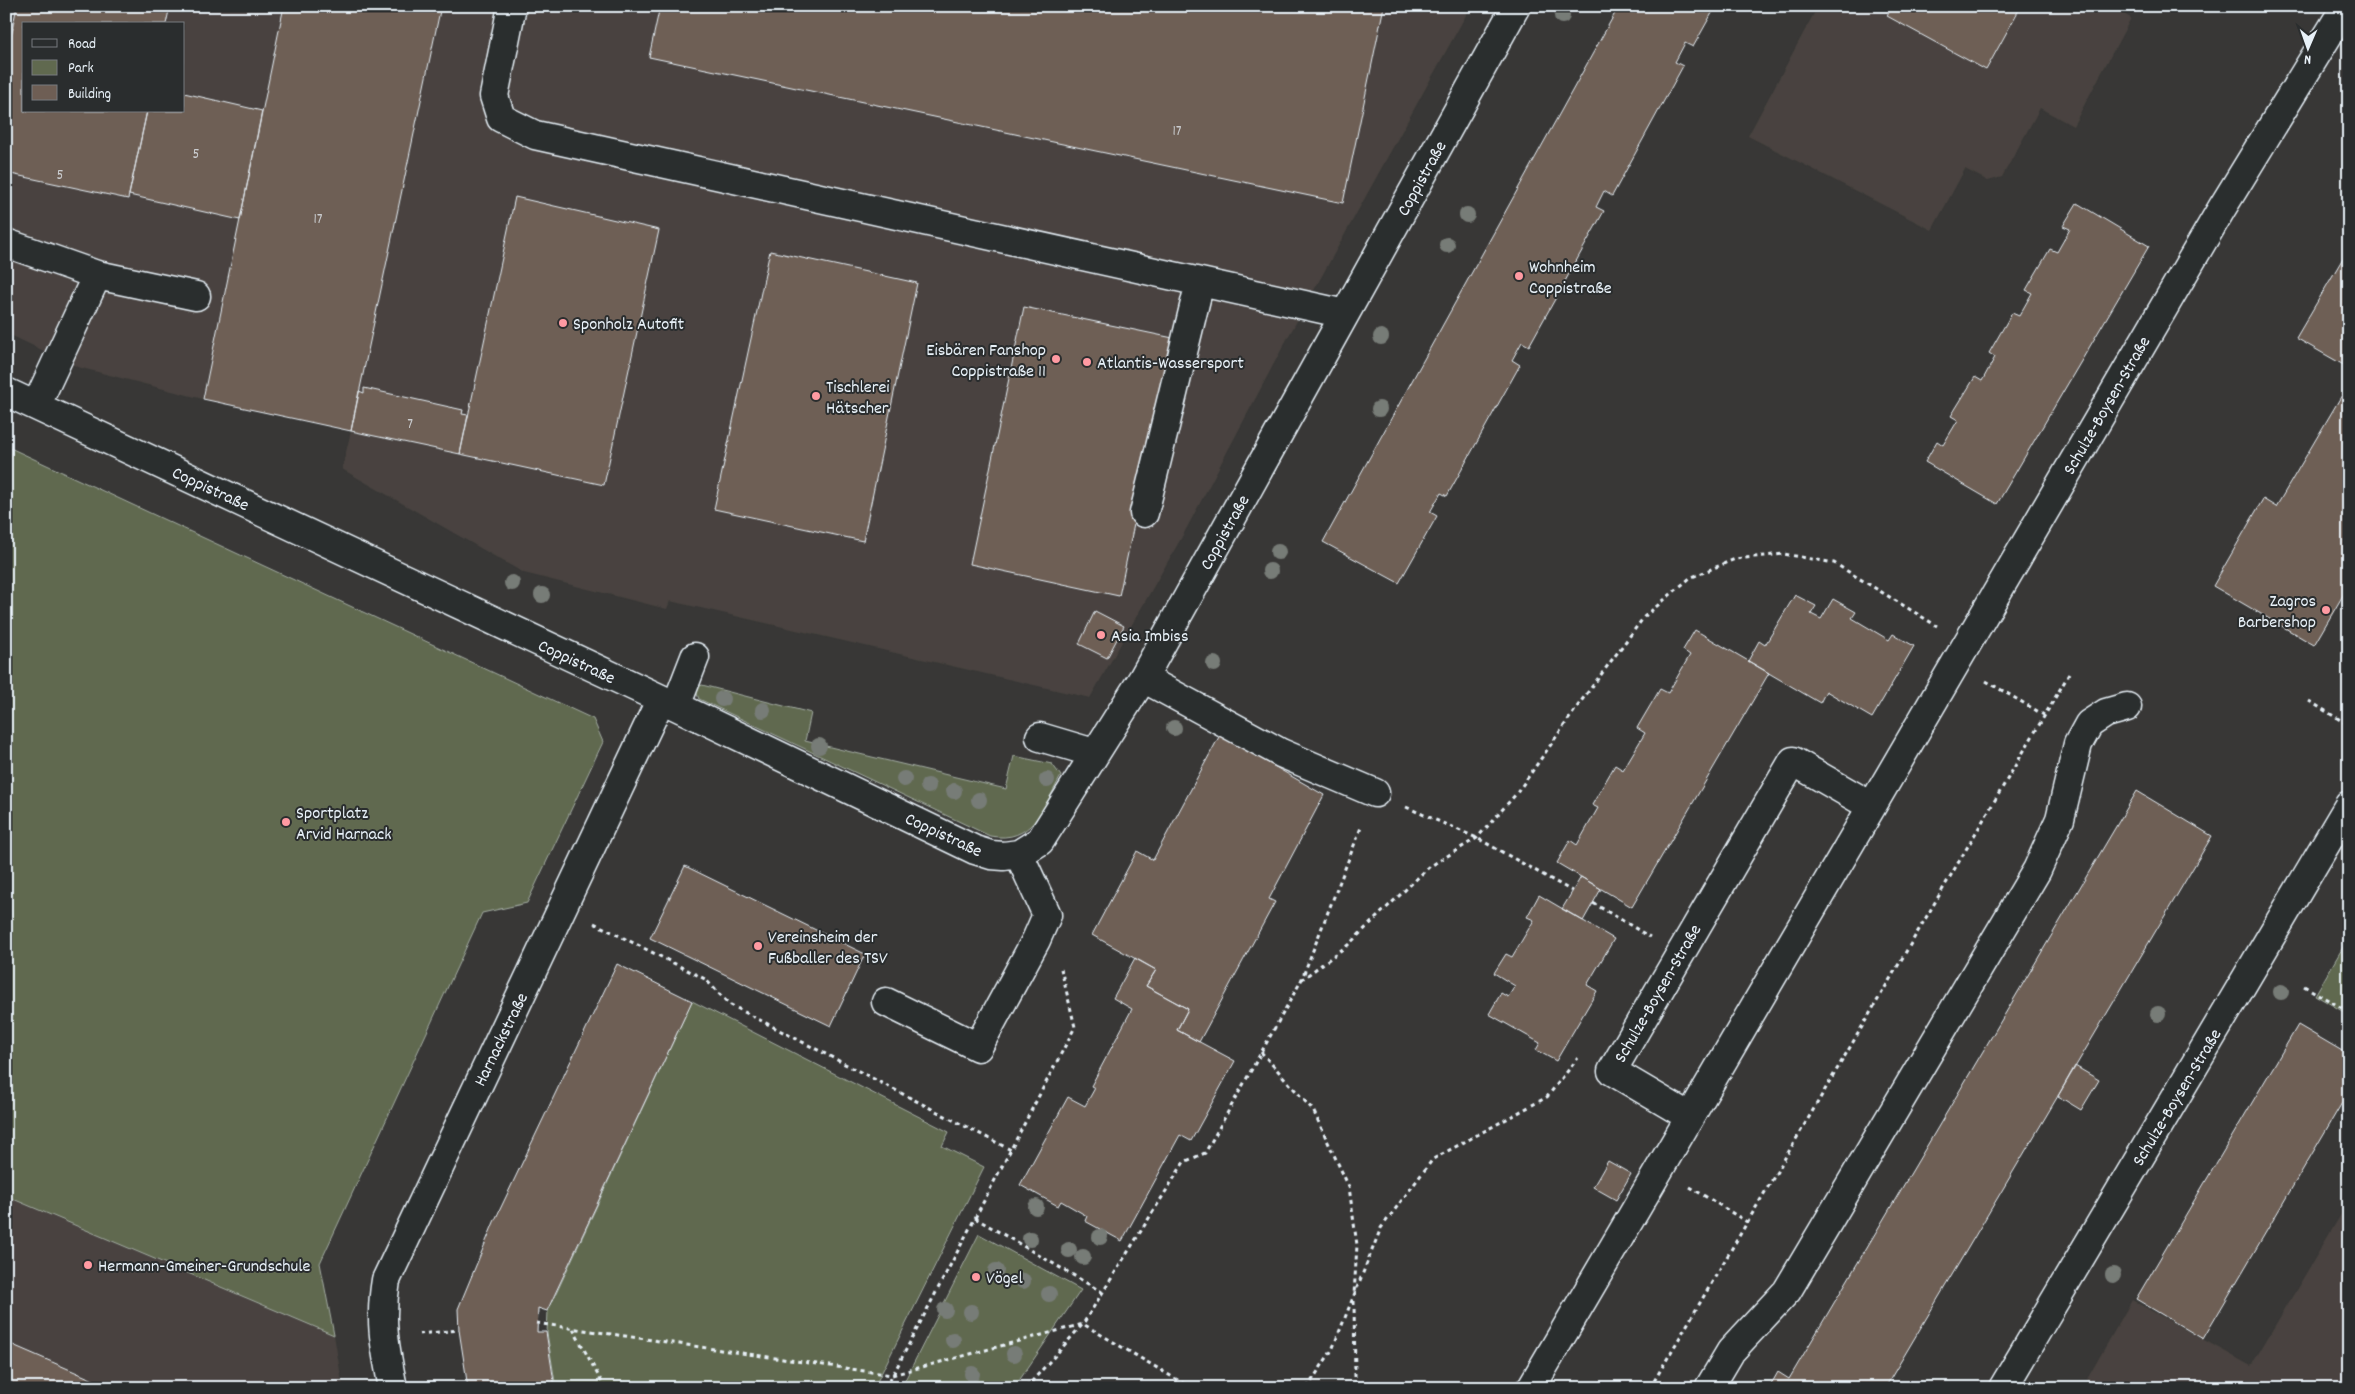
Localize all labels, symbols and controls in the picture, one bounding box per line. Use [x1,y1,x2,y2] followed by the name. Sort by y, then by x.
[22,22,185,112] legend
[2282,22,2332,72] north arrow
[68,34,96,56] text: Road
[2304,49,2311,69] text: N
[68,58,94,80] text: Park
[68,84,111,106] text: Building
[1172,121,1182,143] house number: 17
[1392,137,1454,221] street label: Coppistraße
[193,144,200,166] house number: 5
[57,165,64,187] house number: 5
[313,209,323,231] house number: 17
[1529,256,1612,302] place label: Wohnheim Coppistraße
[1513,270,1525,282] marker: Wohnheim Coppistraße
[573,313,685,338] place label: Sponholz Autofit
[557,317,569,329] marker: Sponholz Autofit
[2058,332,2158,480] street label: Schulze-Boysen-Straße
[926,339,1046,385] place label: Eisbären Fanshop Coppistraße 11
[1097,352,1244,377] place label: Atlantis-Wassersport
[1050,353,1062,365] marker: Eisbären Fanshop Coppistraße 11
[1081,356,1093,368] marker: Atlantis-Wassersport
[826,376,890,422] place label: Tischlerei Hätscher
[810,390,822,402] marker: Tischlerei Hätscher
[407,414,413,436] house number: 7
[167,461,253,519] street label: Coppistraße
[1195,491,1257,575] street label: Coppistraße
[2238,590,2316,636] place label: Zagros Barbershop
[2320,604,2332,616] marker: Zagros Barbershop
[1111,625,1188,650] place label: Asia Imbiss
[1095,629,1107,641] marker: Asia Imbiss
[533,634,619,692] street label: Coppistraße
[296,802,392,848] place label: Sportplatz Arvid Harnack
[900,807,986,865] street label: Coppistraße
[280,816,292,828] marker: Sportplatz Arvid Harnack
[1609,920,1709,1068] street label: Schulze-Boysen-Straße
[768,926,888,972] place label: Vereinsheim der Fußballer des TSV
[752,940,764,952] marker: Vereinsheim der Fußballer des TSV
[469,989,536,1091] street label: Harnackstraße
[2127,1025,2229,1172] street label: Schulze-Boysen-Straße
[98,1255,311,1280] place label: Hermann-Gmeiner-Grundschule
[82,1259,94,1271] marker: Hermann-Gmeiner-Grundschule
[986,1267,1023,1292] place label: Vögel
[970,1271,982,1283] marker: Vögel

